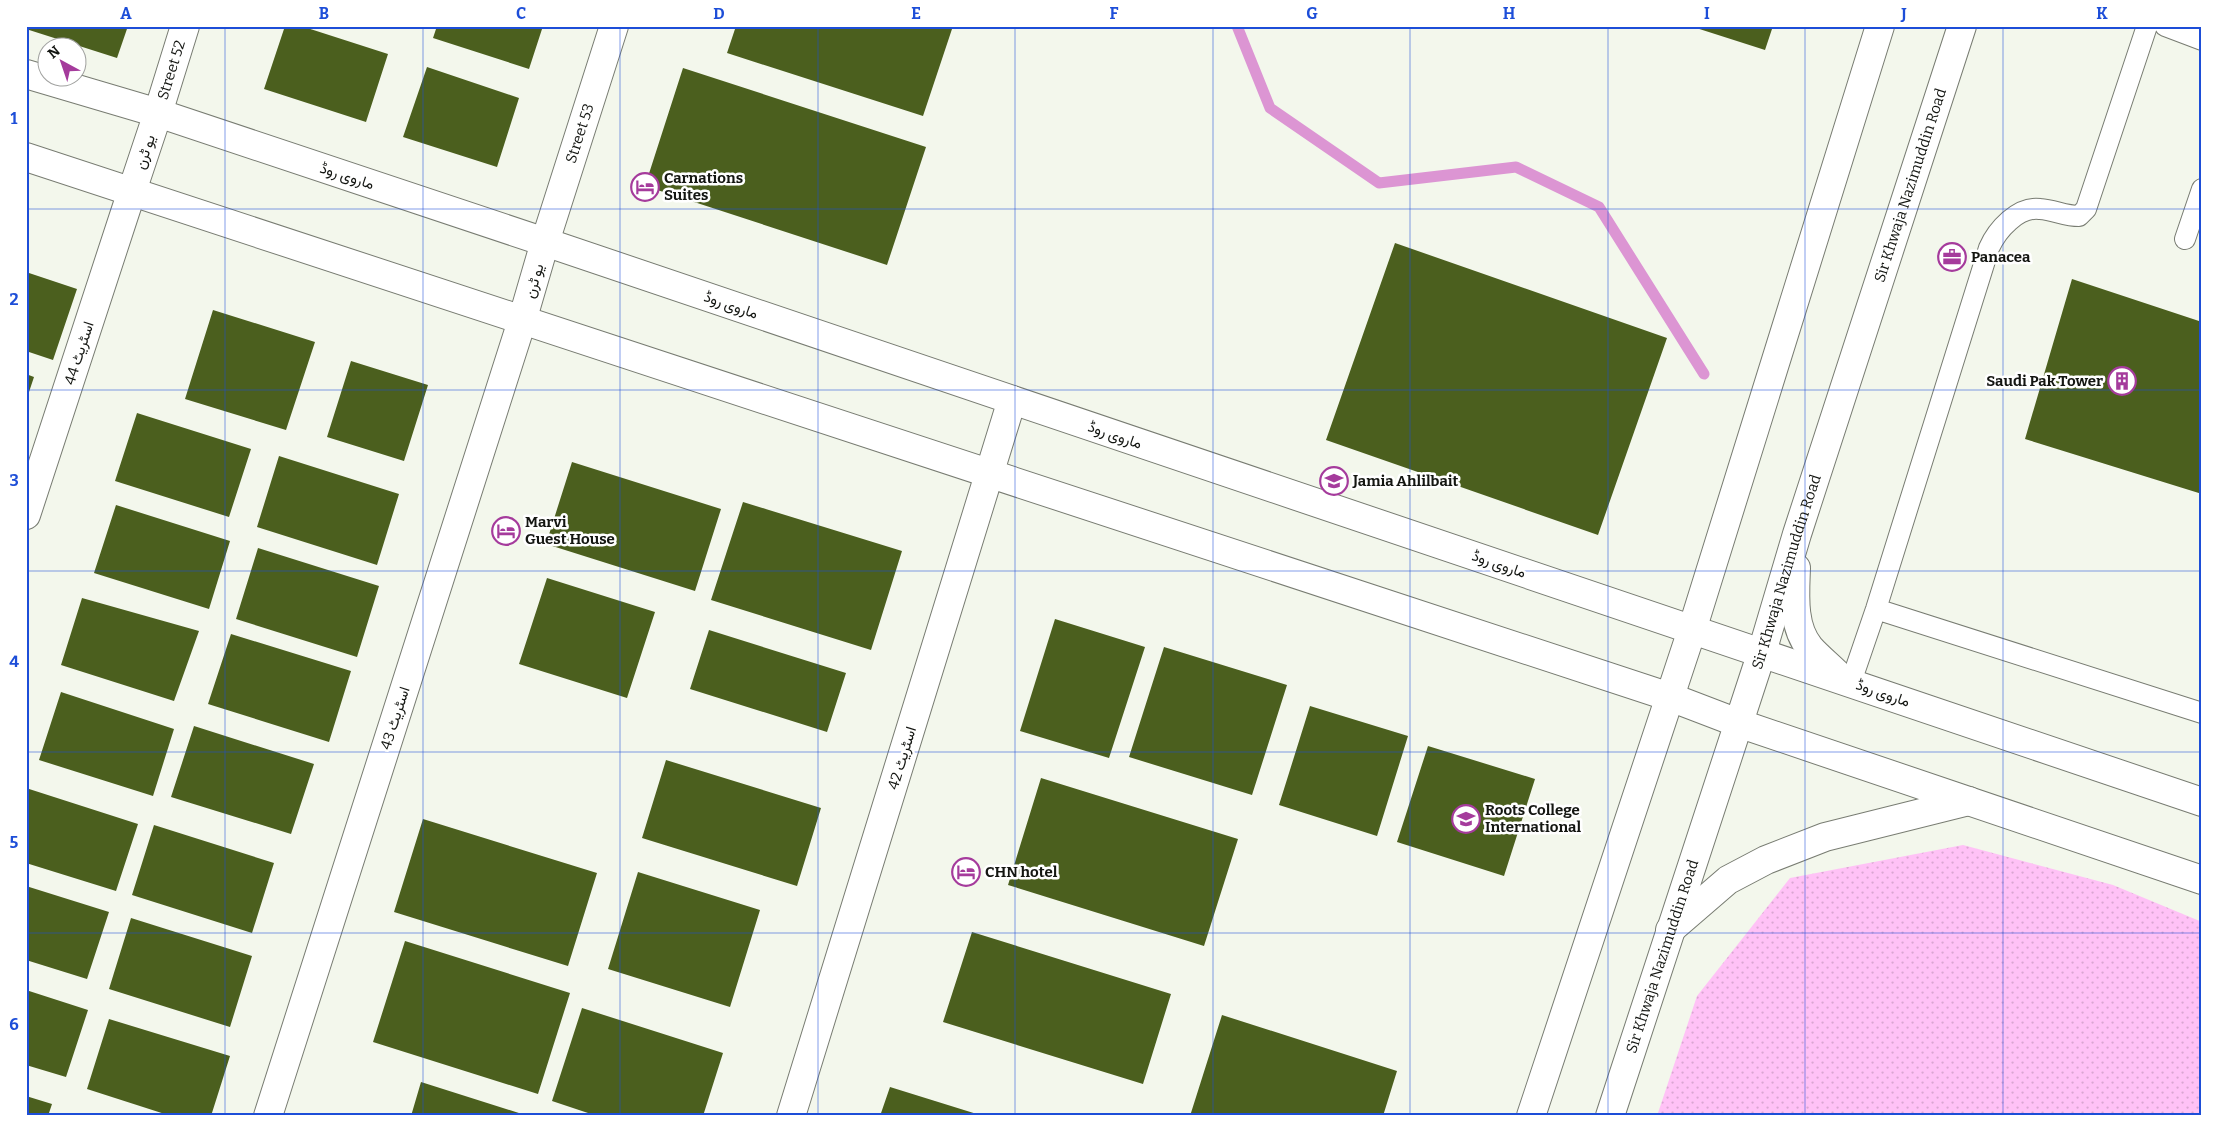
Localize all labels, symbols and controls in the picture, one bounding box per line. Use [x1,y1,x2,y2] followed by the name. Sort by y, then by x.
[120,4,132,23] text: A
[319,4,329,23] text: B
[516,4,526,23] text: C
[713,4,725,23] text: D
[911,4,921,23] text: E
[1110,4,1119,23] text: F
[1306,4,1318,23] text: G
[1503,4,1516,23] text: H
[1704,4,1710,23] text: I
[1900,4,1907,23] text: J
[2096,4,2108,23] text: K
[38,38,88,88] north arrow
[154,38,189,102] street label: Street 52
[44,42,64,62] text: N
[1870,86,1950,285] street label: Sir Khwaja Nazimuddin Road
[562,101,598,166] street label: Street 53
[11,109,18,128] text: 1
[131,133,159,171] street label: یو ٹرن
[317,159,376,194] street label: ماروی روڈ
[664,169,743,204] place label: Carnations Suites
[630,172,660,202] hotel icon: Carnations Suites
[1937,242,1967,272] office icon: Panacea
[1971,248,2031,266] place label: Panacea
[521,262,547,300] street label: یو ٹرن
[701,287,760,324] street label: ماروی روڈ
[9,290,19,309] text: 2
[60,319,98,387] street label: اسٹریٹ 44
[2107,366,2137,396] building icon: Saudi Pak Tower
[1986,372,2103,390] place label: Saudi Pak Tower
[1085,417,1144,454] street label: ماروی روڈ
[1319,466,1349,496] school or university icon: Jamia Ahlilbait
[9,471,19,490] text: 3
[1352,472,1459,490] place label: Jamia Ahlilbait
[1748,472,1825,672] street label: Sir Khwaja Nazimuddin Road
[525,513,615,548] place label: Marvi Guest House
[491,516,521,546] hotel icon: Marvi Guest House
[1469,546,1528,583] street label: ماروی روڈ
[9,652,19,671] text: 4
[1853,675,1912,712] street label: ماروی روڈ
[376,684,414,752] street label: اسٹریٹ 43
[884,724,920,792] street label: اسٹریٹ 42
[1485,801,1581,836] place label: Roots College International
[1451,804,1481,834] school or university icon: Roots College International
[10,833,19,852] text: 5
[951,857,981,887] hotel icon: CHN hotel
[1622,857,1702,1056] street label: Sir Khwaja Nazimuddin Road
[985,863,1058,881] place label: CHN hotel
[9,1015,19,1034] text: 6

